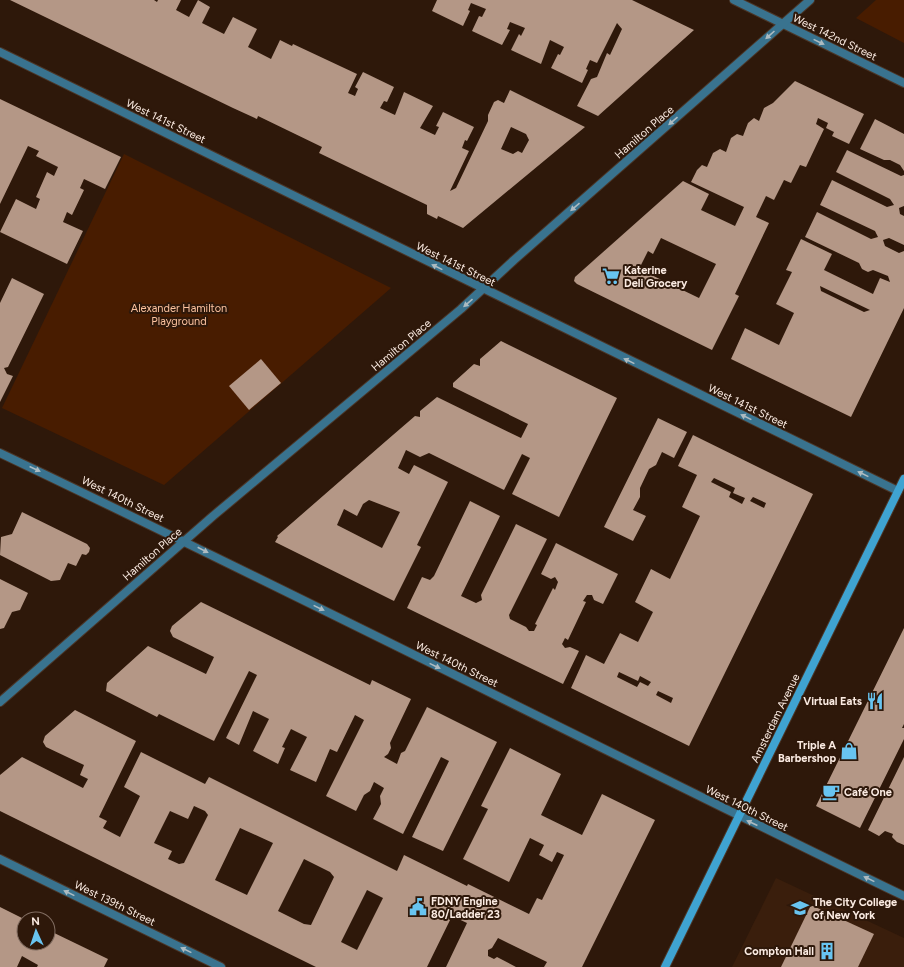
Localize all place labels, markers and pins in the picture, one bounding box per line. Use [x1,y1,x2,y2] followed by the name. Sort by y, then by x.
[624,264,688,290] place label: Katerine Deli Grocery
[601,266,621,286] supermarket icon: Katerine Deli Grocery
[865,691,885,711] restaurant icon: Virtual Eats
[803,695,862,708] place label: Virtual Eats
[778,739,836,765] place label: Triple A Barbershop
[839,741,859,761] shop icon: Triple A Barbershop
[821,782,841,802] cafe icon: Café One
[844,786,892,799] place label: Café One
[431,895,500,921] place label: FDNY Engine 80/Ladder 23
[813,896,897,922] place label: The City College of New York
[408,897,428,917] public building icon: FDNY Engine 80/Ladder 23
[790,898,810,918] school or university icon: The City College of New York
[817,941,837,961] building icon: Compton Hall
[744,945,814,958] place label: Compton Hall

